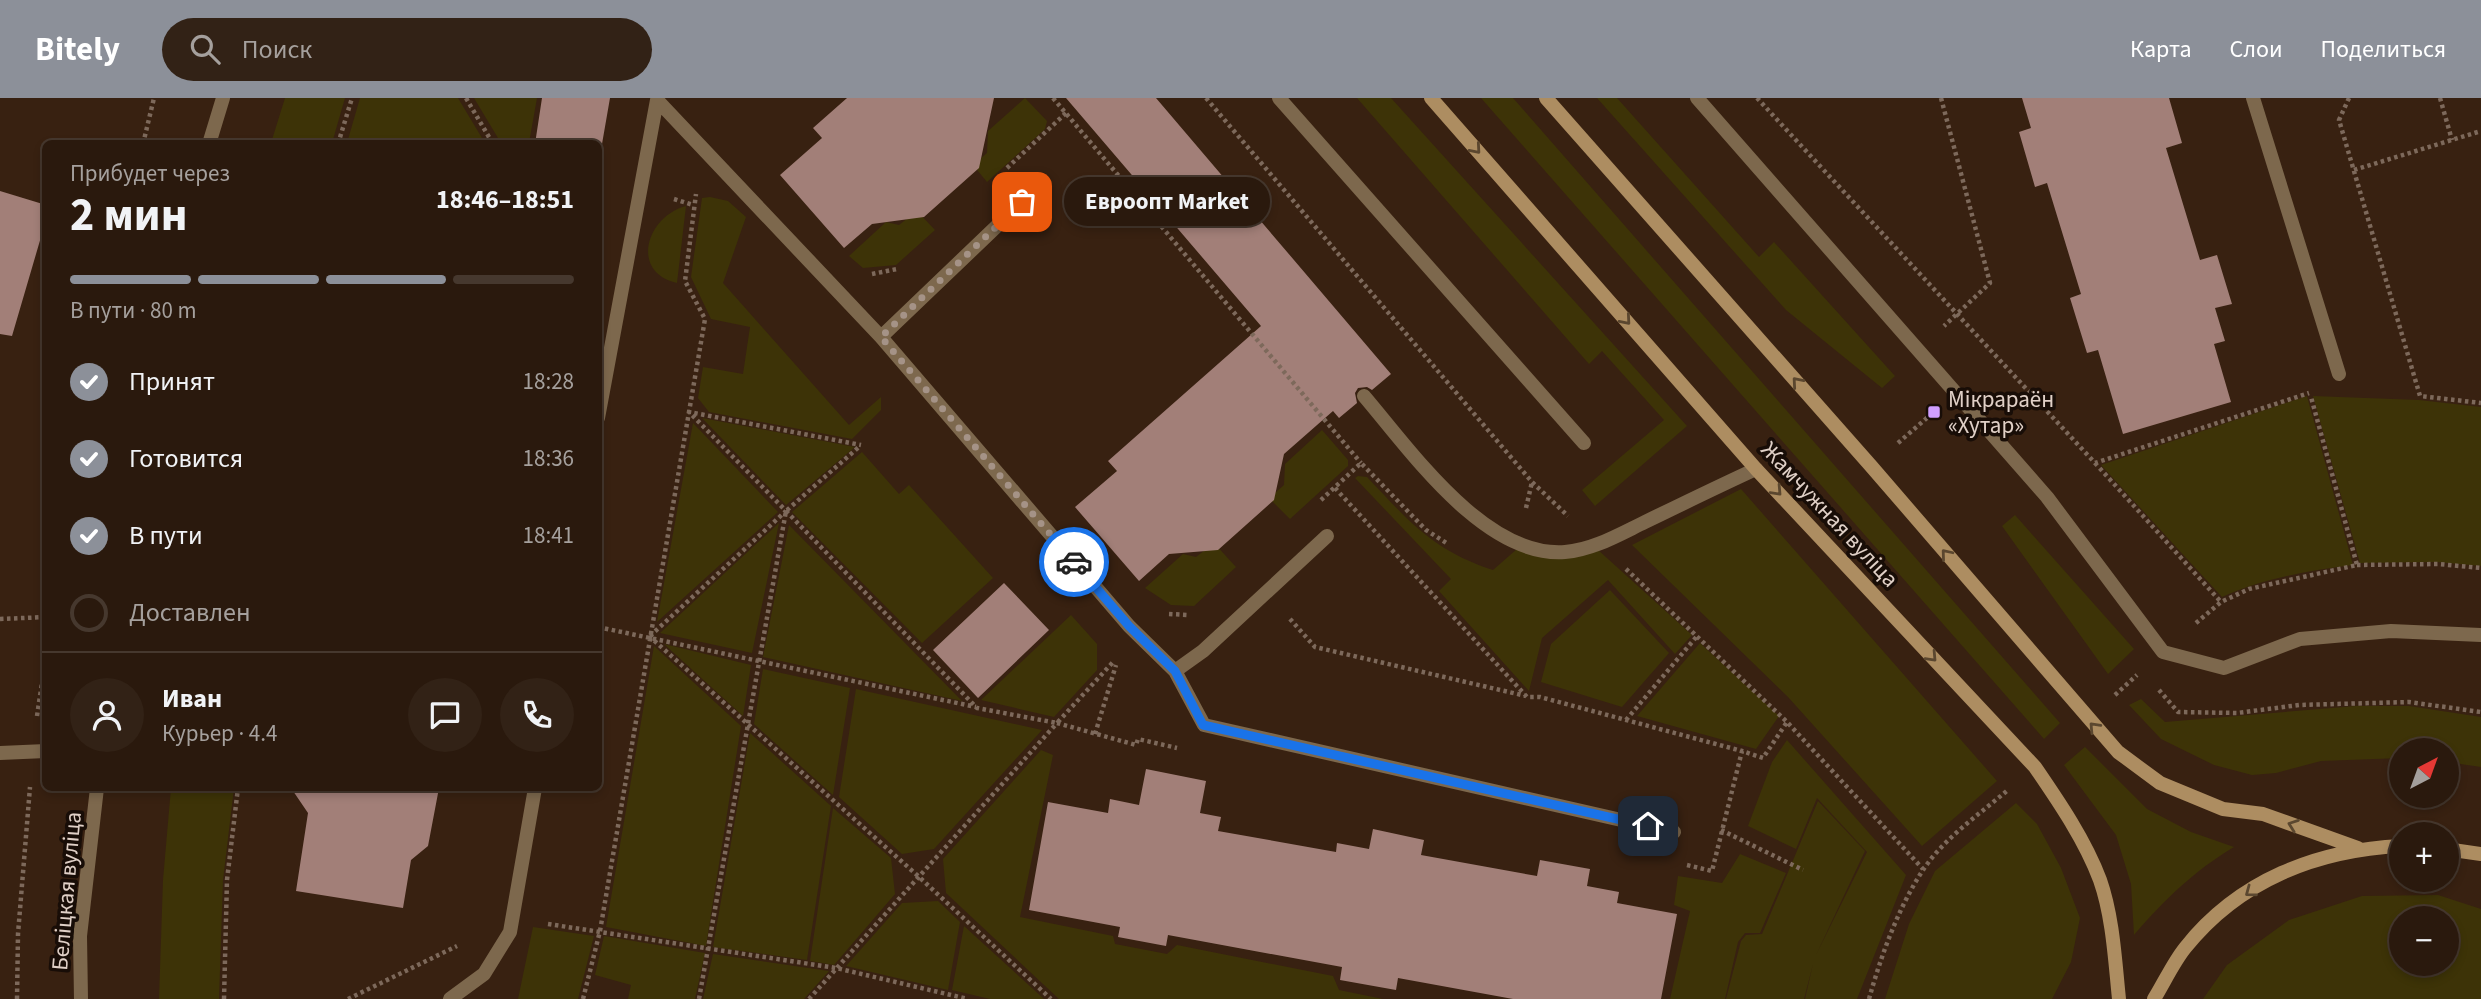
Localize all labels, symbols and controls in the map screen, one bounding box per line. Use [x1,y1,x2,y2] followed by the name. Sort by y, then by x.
[162,18,652,81] search box
[35,26,120,73] text: Bitely
[186,30,224,68] icon: search
[242,31,312,68] text: Поиск
[2130,32,2192,67] text: Карта
[2230,32,2283,67] text: Слои
[2321,32,2446,67] text: Поделиться
[1468,141,1480,154] one-way arrow
[70,157,230,190] text: Прибудет через
[992,172,1052,232] pin
[1064,178,1270,226] callout: Евроопт Market
[436,181,574,218] text: 18:46–18:51
[70,183,187,248] text: 2 мин
[1003,183,1041,221] icon: bag
[1085,185,1249,218] text: Евроопт Market
[70,294,197,327] text: В пути · 80 m
[1618,312,1630,325] one-way arrow
[70,363,108,401] icon: check
[129,363,215,400] text: Принят
[523,365,574,398] text: 18:28
[1793,377,1805,390] one-way arrow
[1948,383,2054,442] place label: Мікрараён «Хутар»
[1926,404,1942,420] marker: Мікрараён «Хутар»
[1753,434,1906,595] street label: Жамчужная вуліца
[70,440,108,478] icon: check
[129,440,243,477] text: Готовится
[523,442,574,475] text: 18:36
[1768,482,1781,495] one-way arrow
[70,517,108,555] icon: check
[129,517,203,554] text: В пути
[523,519,574,552] text: 18:41
[1039,527,1109,597] courier
[1055,543,1093,581] icon: car
[1942,549,1954,562] one-way arrow
[129,594,251,631] text: Доставлен
[1924,649,1936,662] one-way arrow
[70,678,144,752] button: person
[408,678,482,752] button: chat
[500,678,574,752] button: phone
[162,680,222,717] text: Иван
[162,717,277,750] text: Курьер · 4.4
[2090,722,2103,735] one-way arrow
[2389,738,2459,808] north arrow
[2389,738,2459,976] map controls
[1618,796,1678,856] pin
[1629,807,1667,845] icon: home
[43,810,90,972] street label: Беліцкая вуліца
[2288,819,2300,833] one-way arrow
[2389,822,2459,892] button: +
[2245,883,2258,896] one-way arrow
[2389,906,2459,976] button: −

